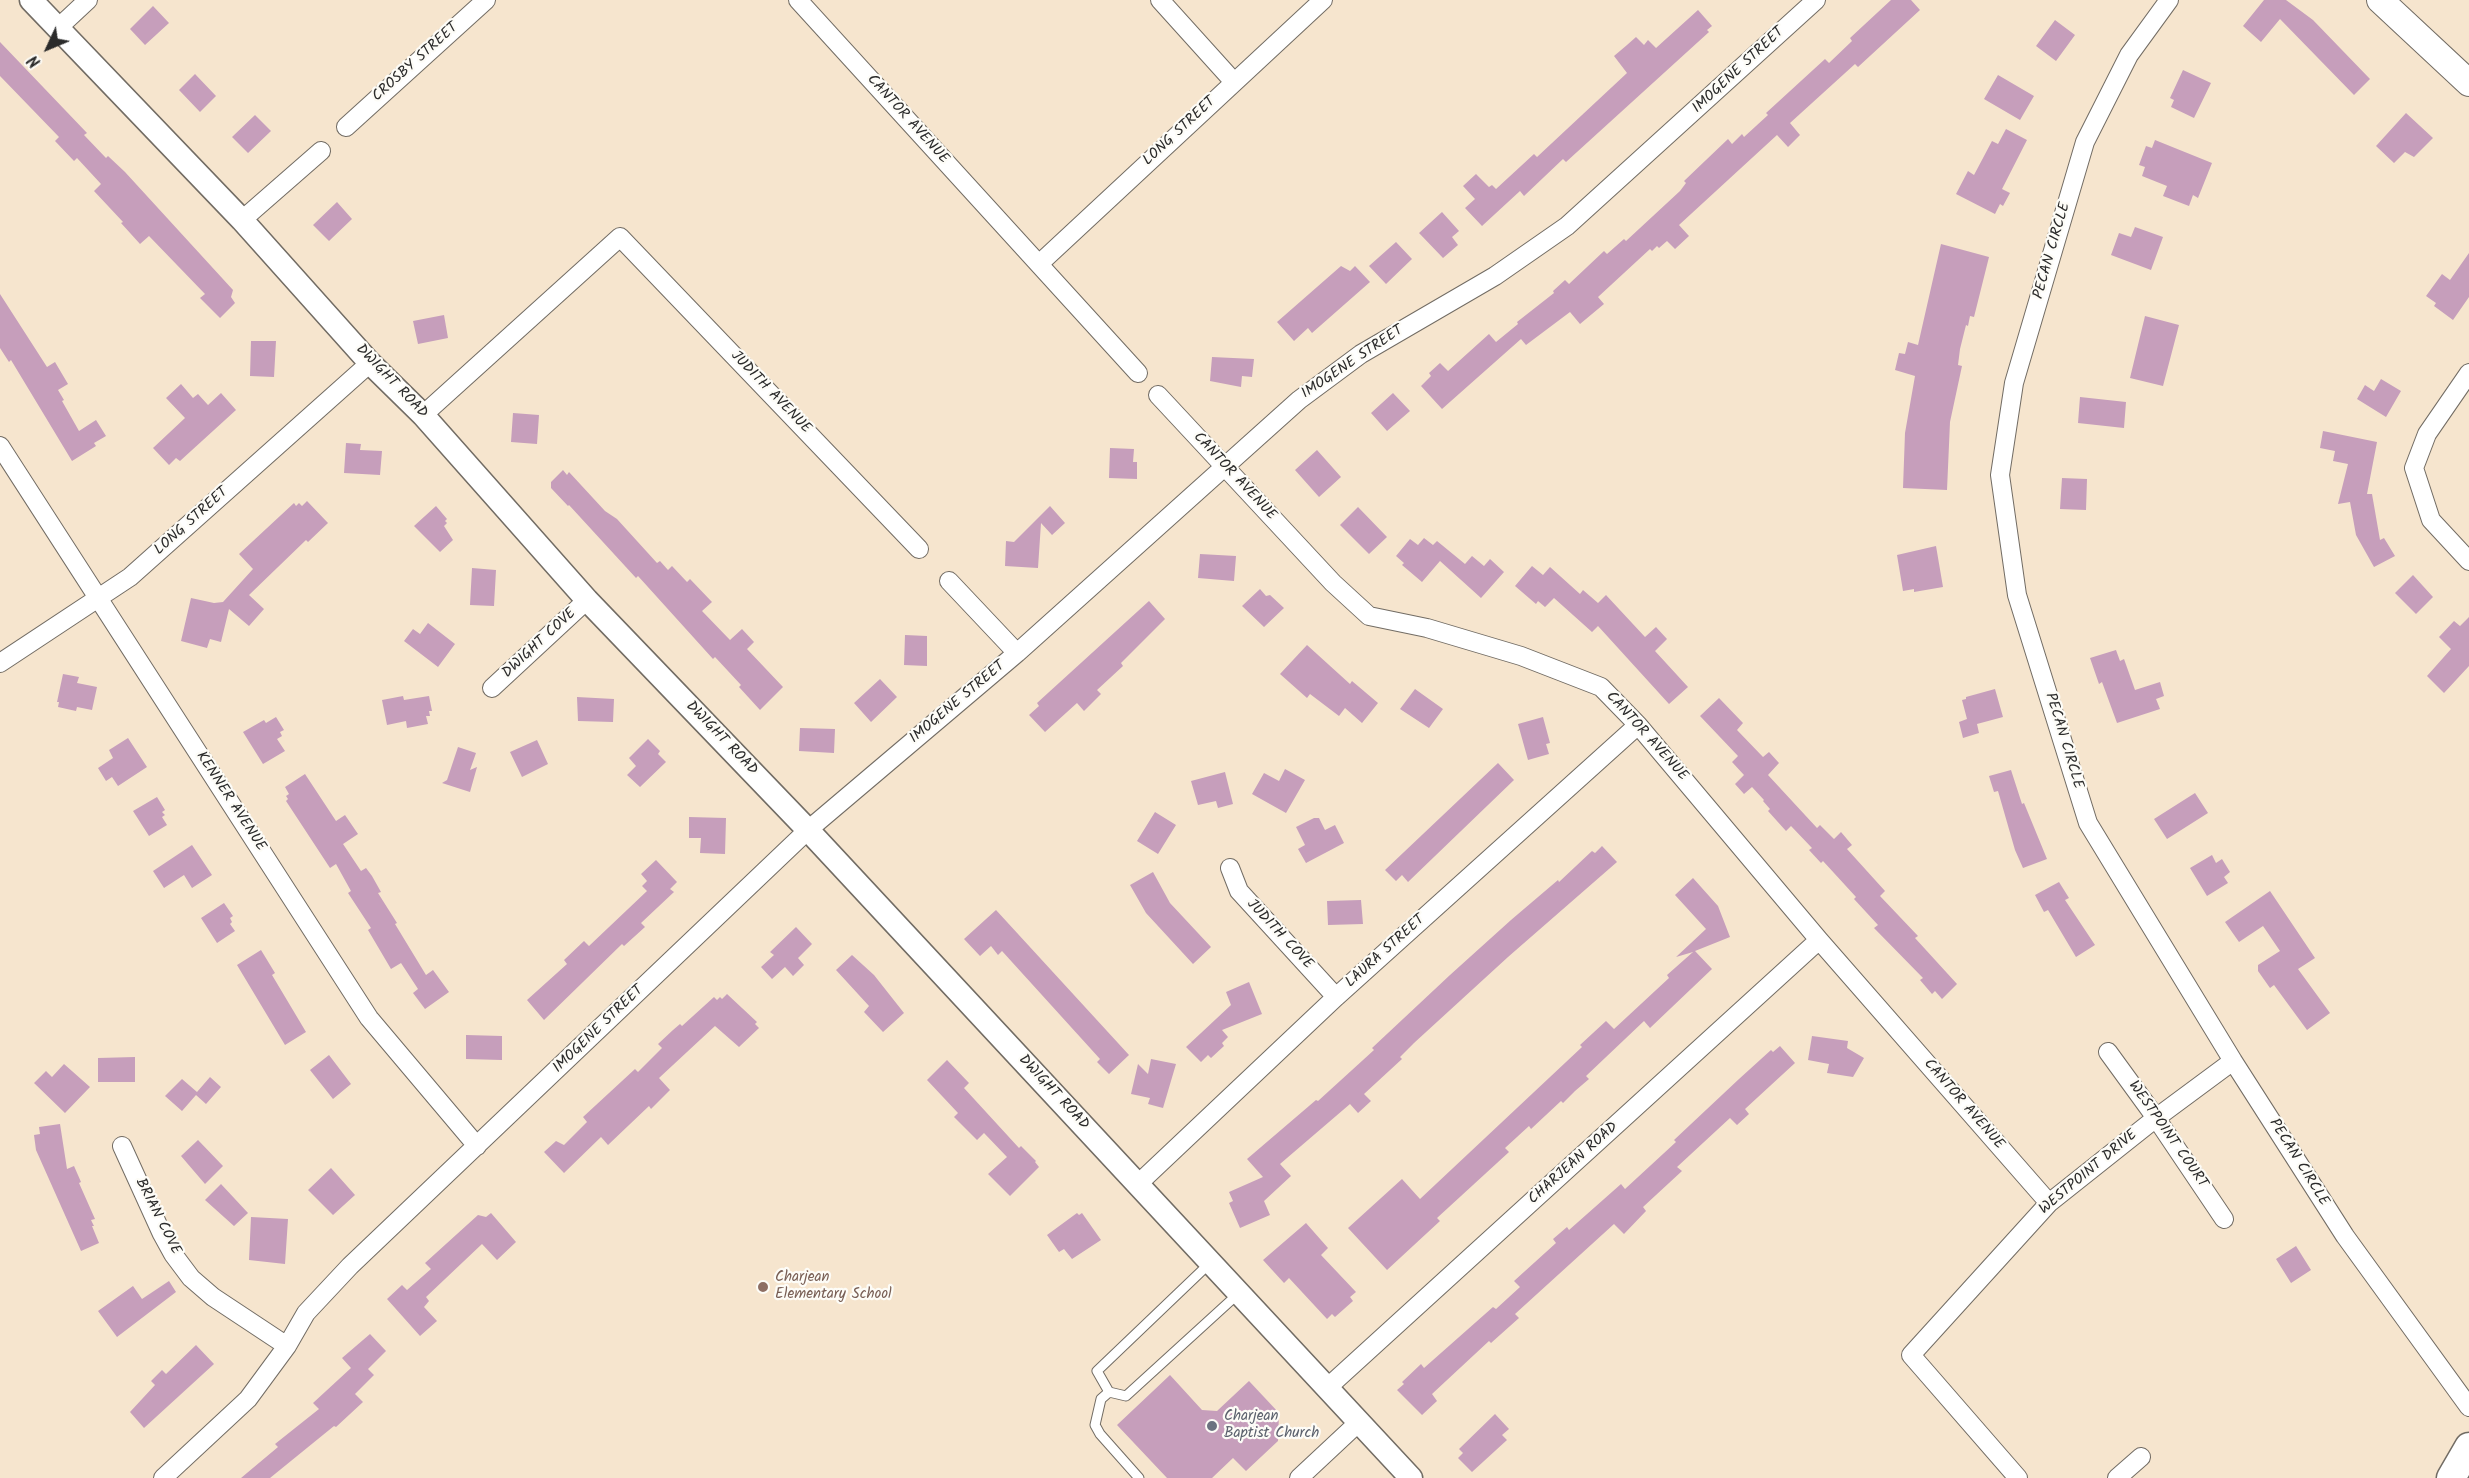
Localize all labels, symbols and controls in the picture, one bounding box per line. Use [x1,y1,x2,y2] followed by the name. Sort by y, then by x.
[18,18,78,78] north arrow
[369,20,463,106] street label: CROSBY STREET
[1689,24,1789,118] street label: IMOGENE STREET
[22,49,47,73] text: N
[862,72,952,168] street label: CANTOR AVENUE
[1140,94,1220,170] street label: LONG STREET
[2031,201,2075,301] street label: PECAN CIRCLE
[1299,322,1407,404] street label: IMOGENE STREET
[351,341,431,423] street label: DWIGHT ROAD
[726,348,814,438] street label: JUDITH AVENUE
[1189,429,1279,525] street label: CANTOR AVENUE
[151,484,233,560] street label: LONG STREET
[499,605,581,683] street label: DWIGHT COVE
[907,658,1009,748] street label: IMOGENE STREET
[1601,689,1691,785] street label: CANTOR AVENUE
[2040,691,2086,791] street label: PECAN CIRCLE
[681,698,761,780] street label: DWIGHT ROAD
[191,749,269,855] street label: KENNER AVENUE
[1242,896,1316,974] street label: JUDITH COVE
[1343,912,1429,992] street label: LAURA STREET
[550,982,648,1078] street label: IMOGENE STREET
[1014,1052,1092,1134] street label: DWIGHT ROAD
[1919,1056,2007,1154] street label: CANTOR AVENUE
[2123,1078,2211,1192] street label: WESTPOINT COURT
[2264,1116,2332,1210] street label: PECAN CIRCLE
[1525,1119,1623,1209] street label: CHARJEAN ROAD
[2036,1127,2142,1219] street label: WESTPOINT DRIVE
[130,1176,184,1258] street label: BRIAN COVE
[775,1269,892,1304] place label: Charjean Elementary School
[756,1280,770,1294] marker: Charjean Elementary School
[1224,1408,1319,1443] place label: Charjean Baptist Church
[1205,1419,1219,1433] marker: Charjean Baptist Church

